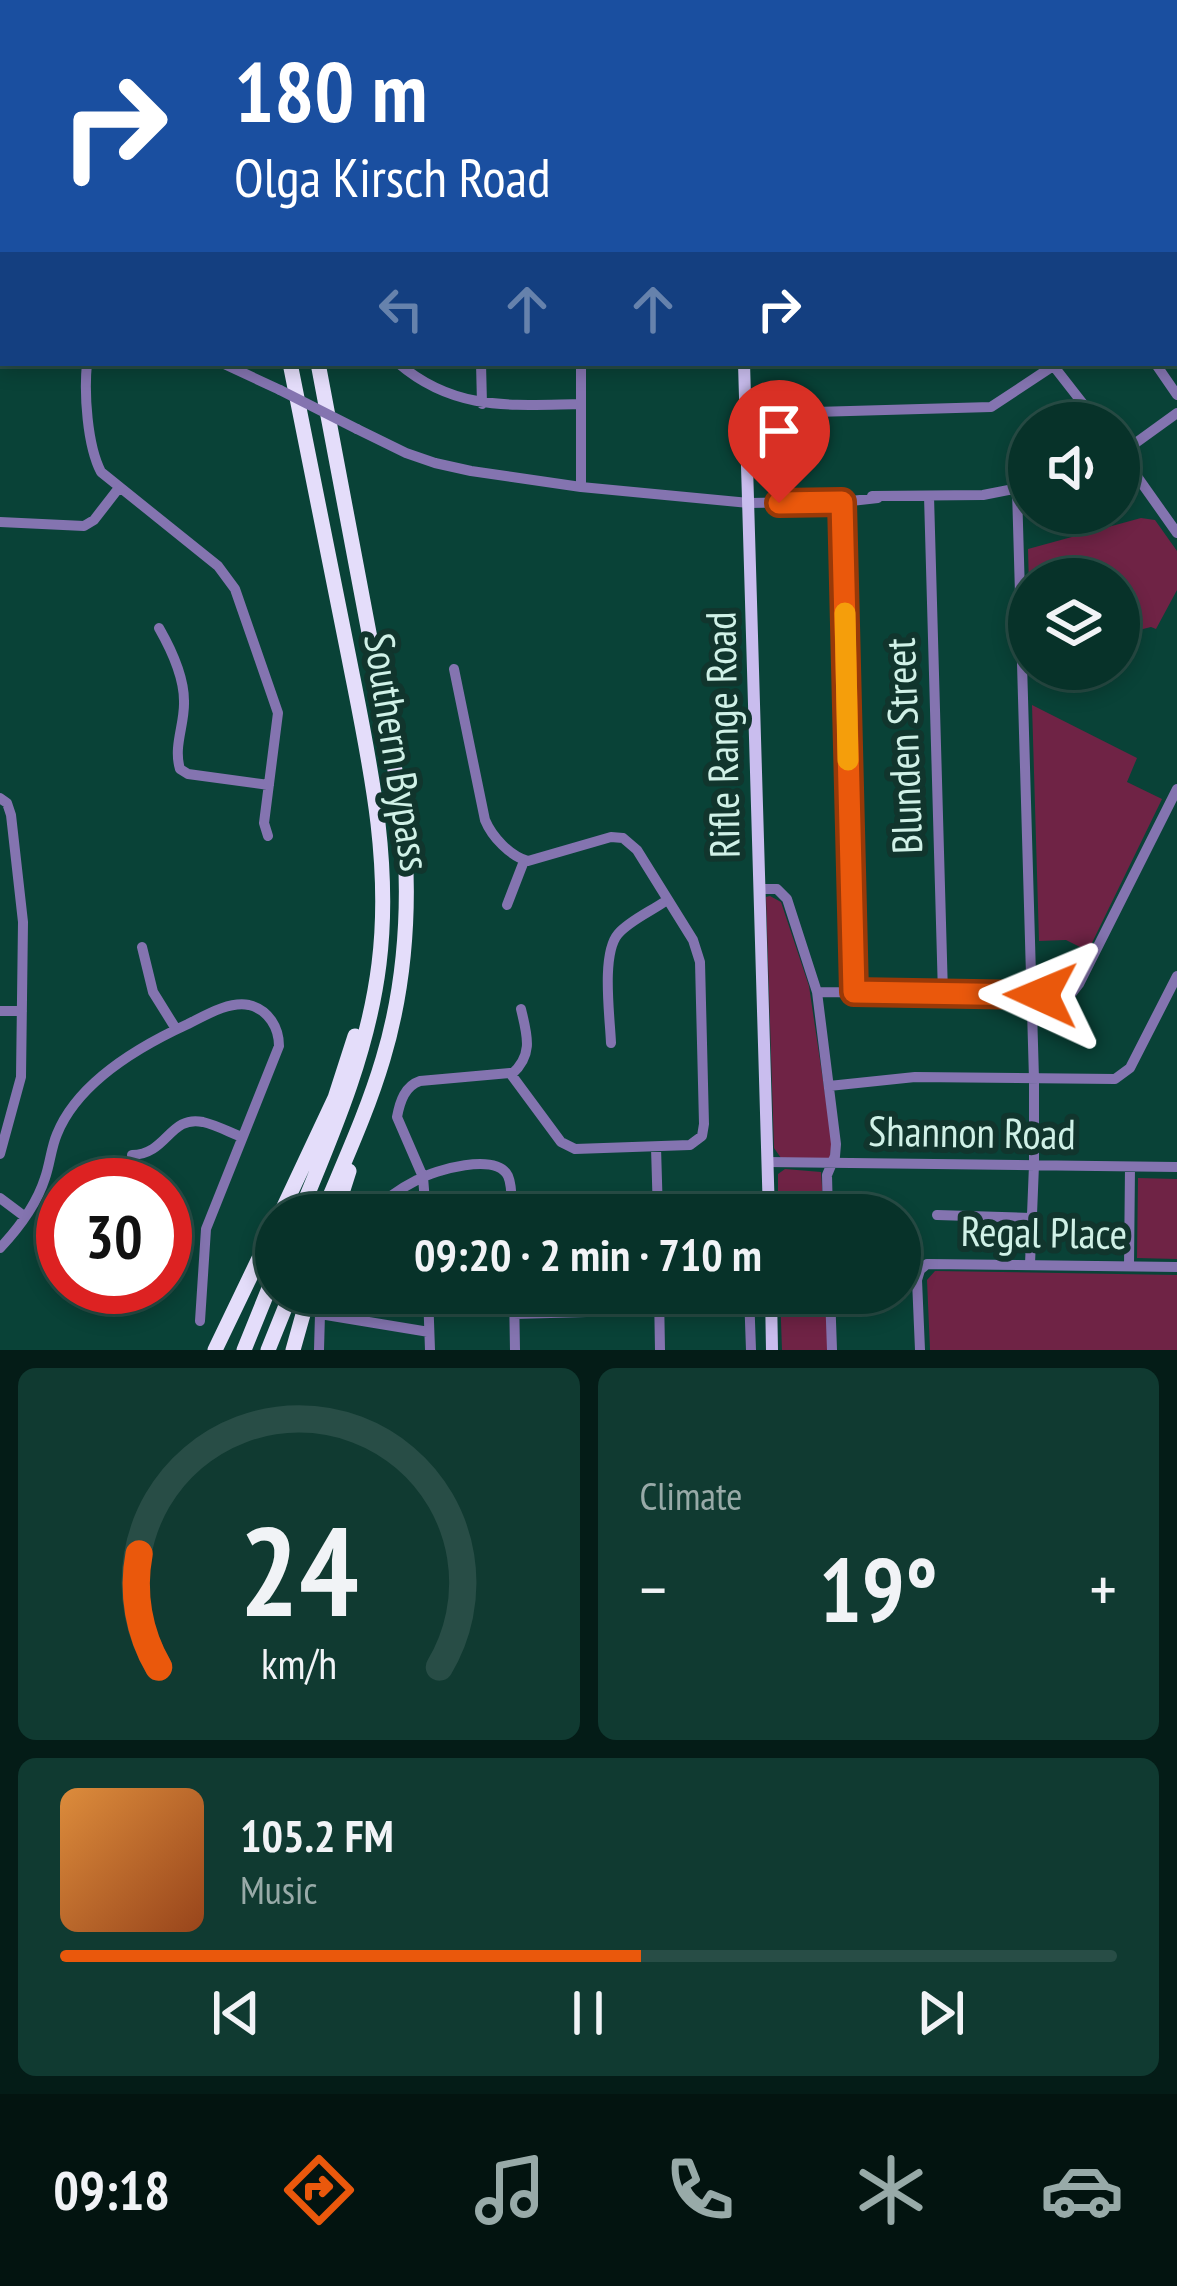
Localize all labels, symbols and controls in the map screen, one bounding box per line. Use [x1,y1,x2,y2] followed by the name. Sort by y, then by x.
[234,36,427,145] text: 180 m
[36,48,192,204] icon: right
[234,142,551,212] text: Olga Kirsch Road
[368,276,434,342] icon: left
[494,276,560,342] icon: ahead
[620,276,686,342] icon: ahead
[746,276,812,342] icon: right
[728,380,830,503] pin
[746,398,812,464] icon: arrive
[1008,402,1140,690] map controls
[1008,402,1140,534] button: sound
[1008,558,1140,690] button: layers
[692,611,752,859] street label: Rifle Range Road
[352,629,444,875] street label: Southern Bypass
[872,637,934,855] street label: Blunden Street
[978,932,1104,1058] position arrow
[868,1103,1076,1161] street label: Shannon Road
[36,1158,192,1314] speed limit sign: 30
[960,1203,1128,1261] street label: Regal Place
[414,1225,762,1283] text: 09:20 · 2 min · 710 m
[640,1470,742,1521] text: Climate
[239,1489,358,1650] text: 24
[819,1530,938,1647] text: 19°
[640,1546,667,1631] text: −
[1090,1546,1117,1631] text: +
[261,1635,337,1691] text: km/h
[240,1806,394,1864] text: 105.2 FM
[240,1864,317,1915] text: Music
[203,1980,269,2046] icon: previous
[555,1980,621,2046] icon: pause
[908,1980,974,2046] icon: next
[277,2148,361,2232] icon: directions
[468,2148,552,2232] icon: music
[658,2148,742,2232] icon: phone
[849,2148,933,2232] icon: climate
[1040,2148,1124,2232] icon: car
[53,2155,170,2225] text: 09:18

